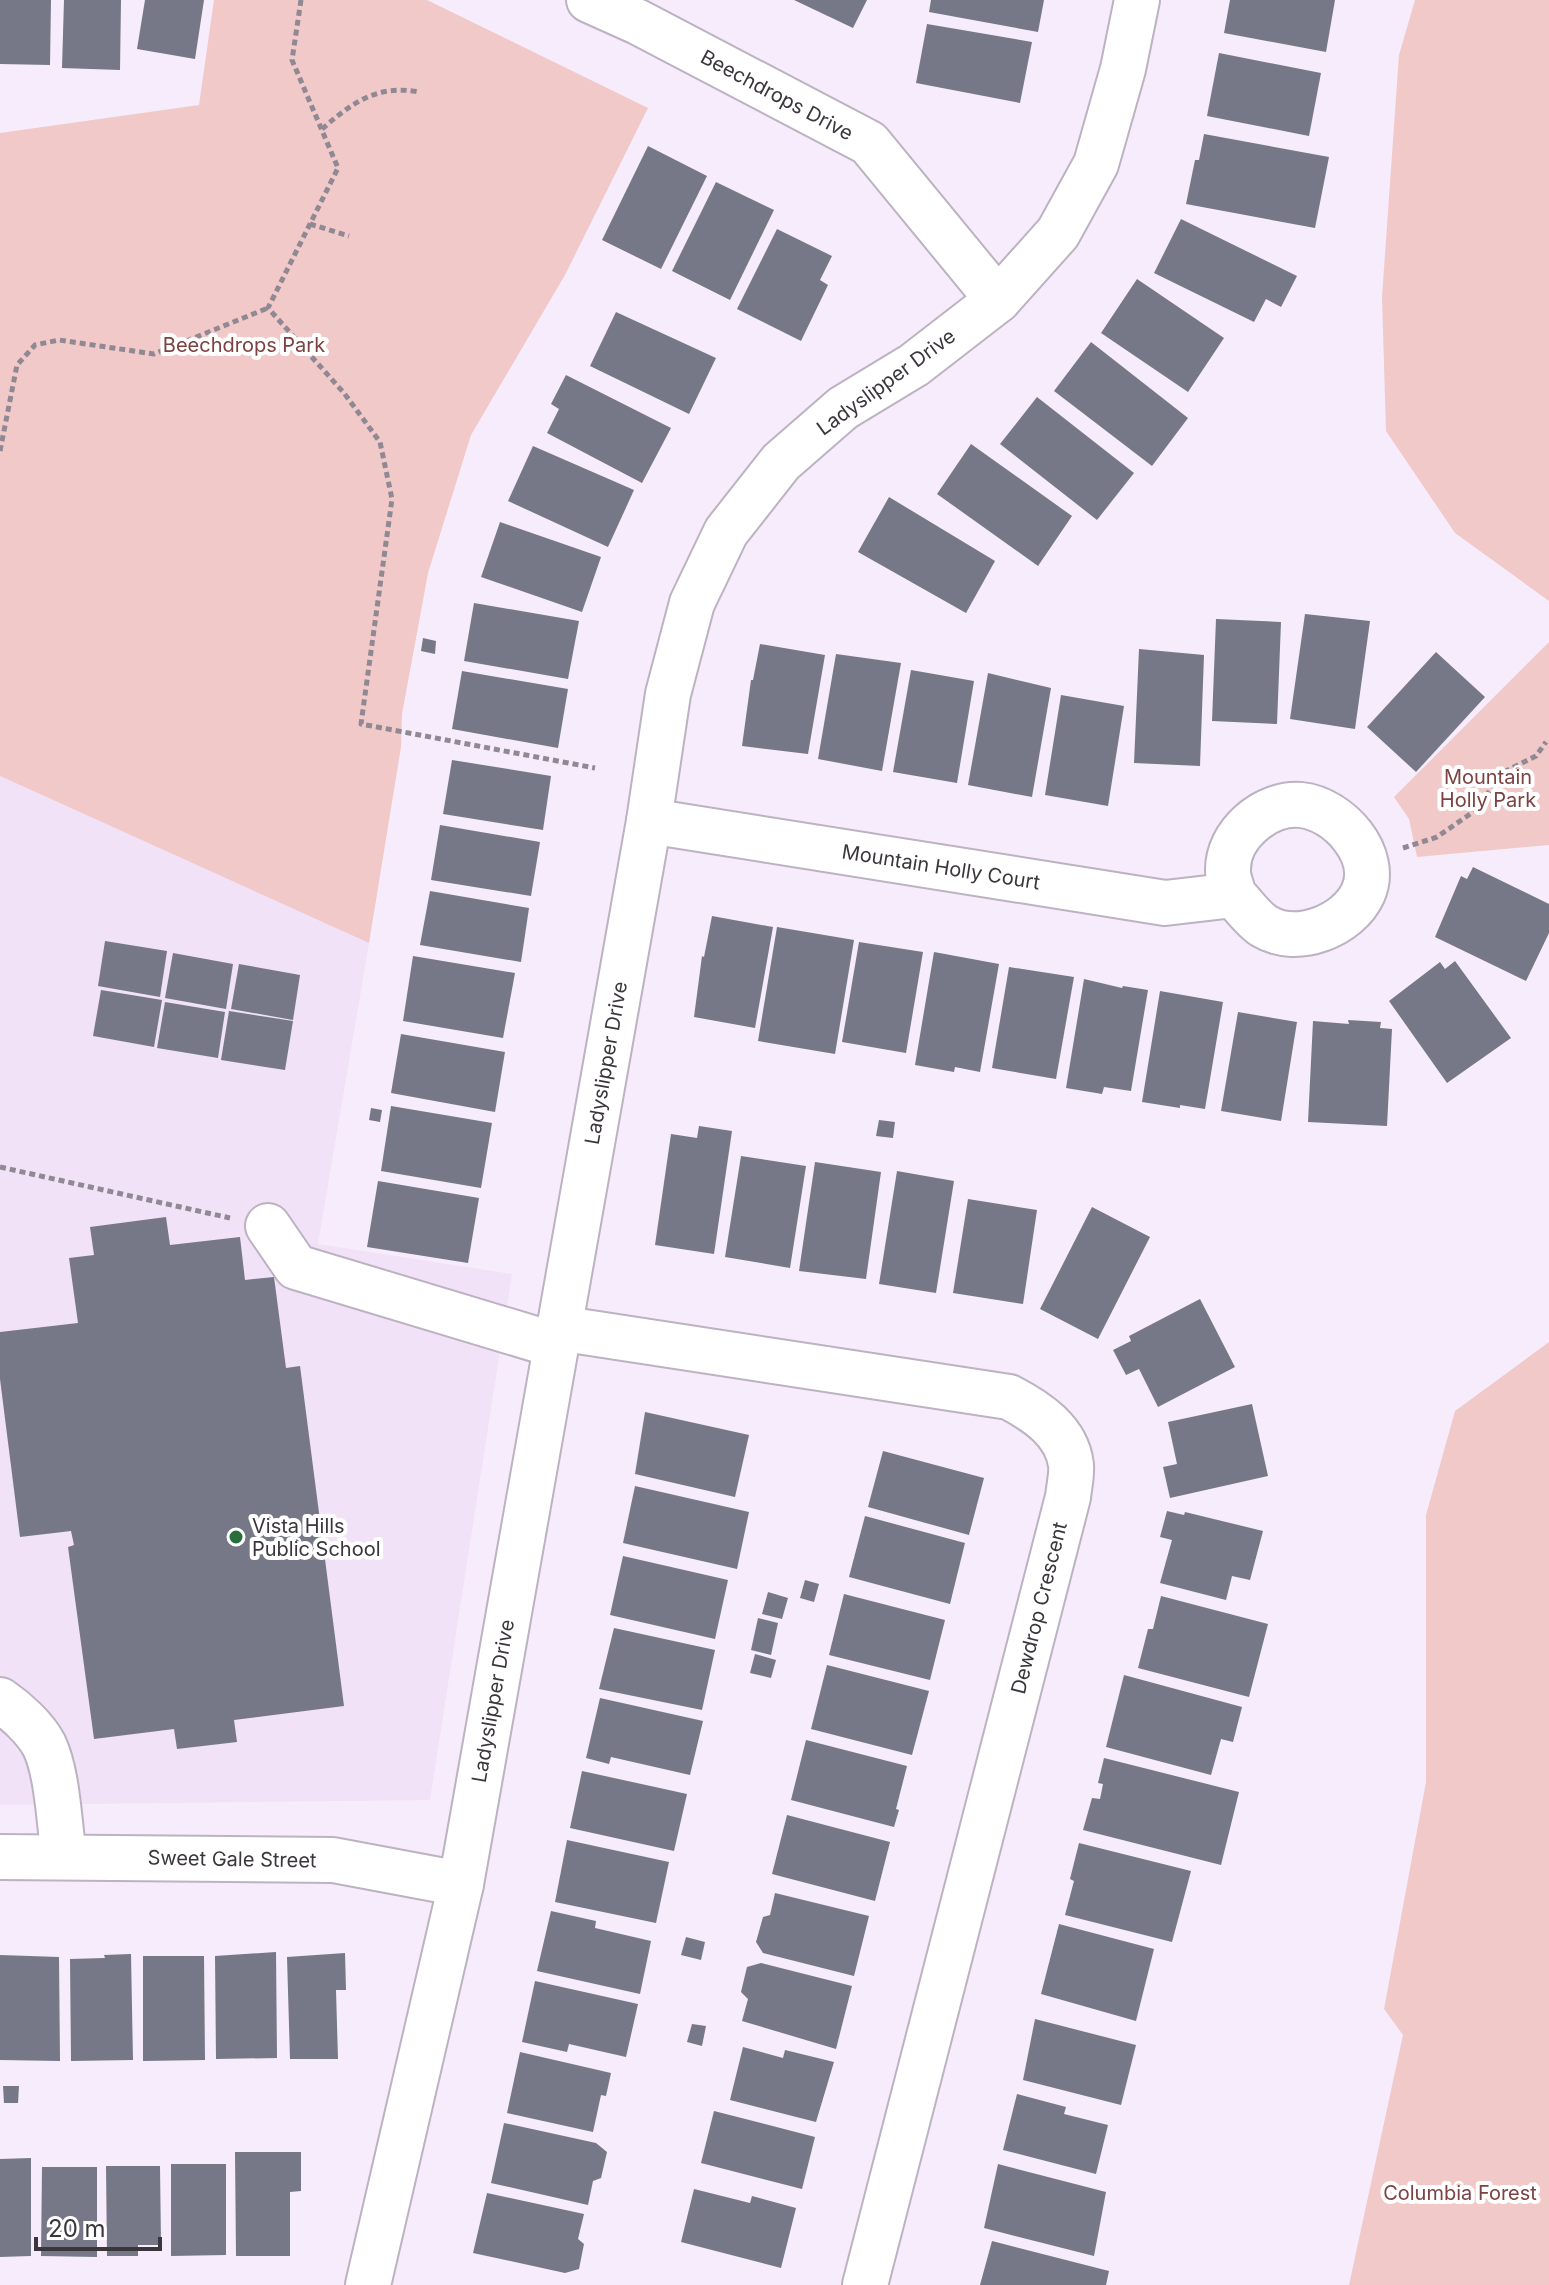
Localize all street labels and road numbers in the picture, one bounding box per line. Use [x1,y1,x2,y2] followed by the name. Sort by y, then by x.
[697,45,857,145] street label: Beechdrops Drive
[812,324,960,440] street label: Ladyslipper Drive
[840,839,1042,895] street label: Mountain Holly Court
[580,980,632,1146] street label: Ladyslipper Drive
[1006,1519,1072,1697] street label: Dewdrop Crescent
[467,1618,519,1784] street label: Ladyslipper Drive
[147,1846,317,1872] street label: Sweet Gale Street

